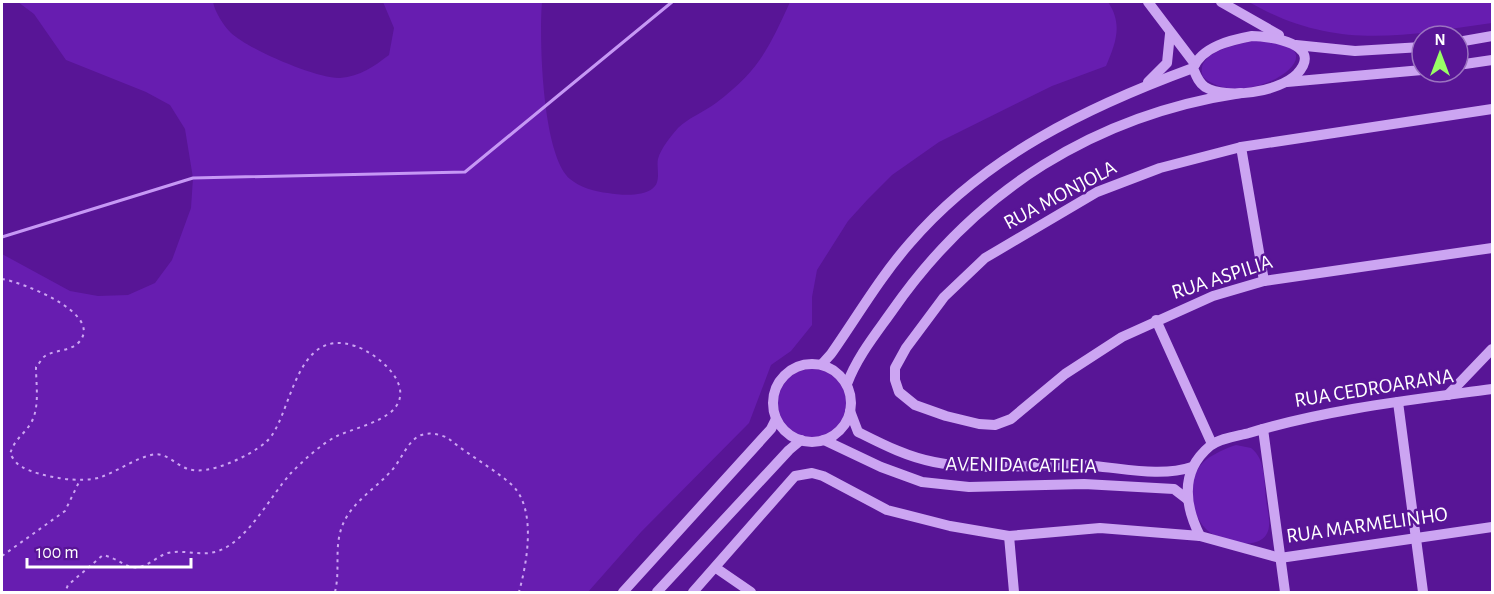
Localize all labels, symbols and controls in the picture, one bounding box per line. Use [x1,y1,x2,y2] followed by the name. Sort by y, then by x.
[1410,24,1470,84] north arrow
[1434,32,1446,48] text: N
[1000,157,1120,233] street label: RUA MONJOLA
[1169,251,1275,303] street label: RUA ASPILIA
[1293,365,1455,411] street label: RUA CEDROARANA
[945,453,1097,477] street label: AVENIDA CATLEIA
[1285,503,1449,547] street label: RUA MARMELINHO
[27,531,190,569] scale bar
[36,544,79,562] text: 100 m

